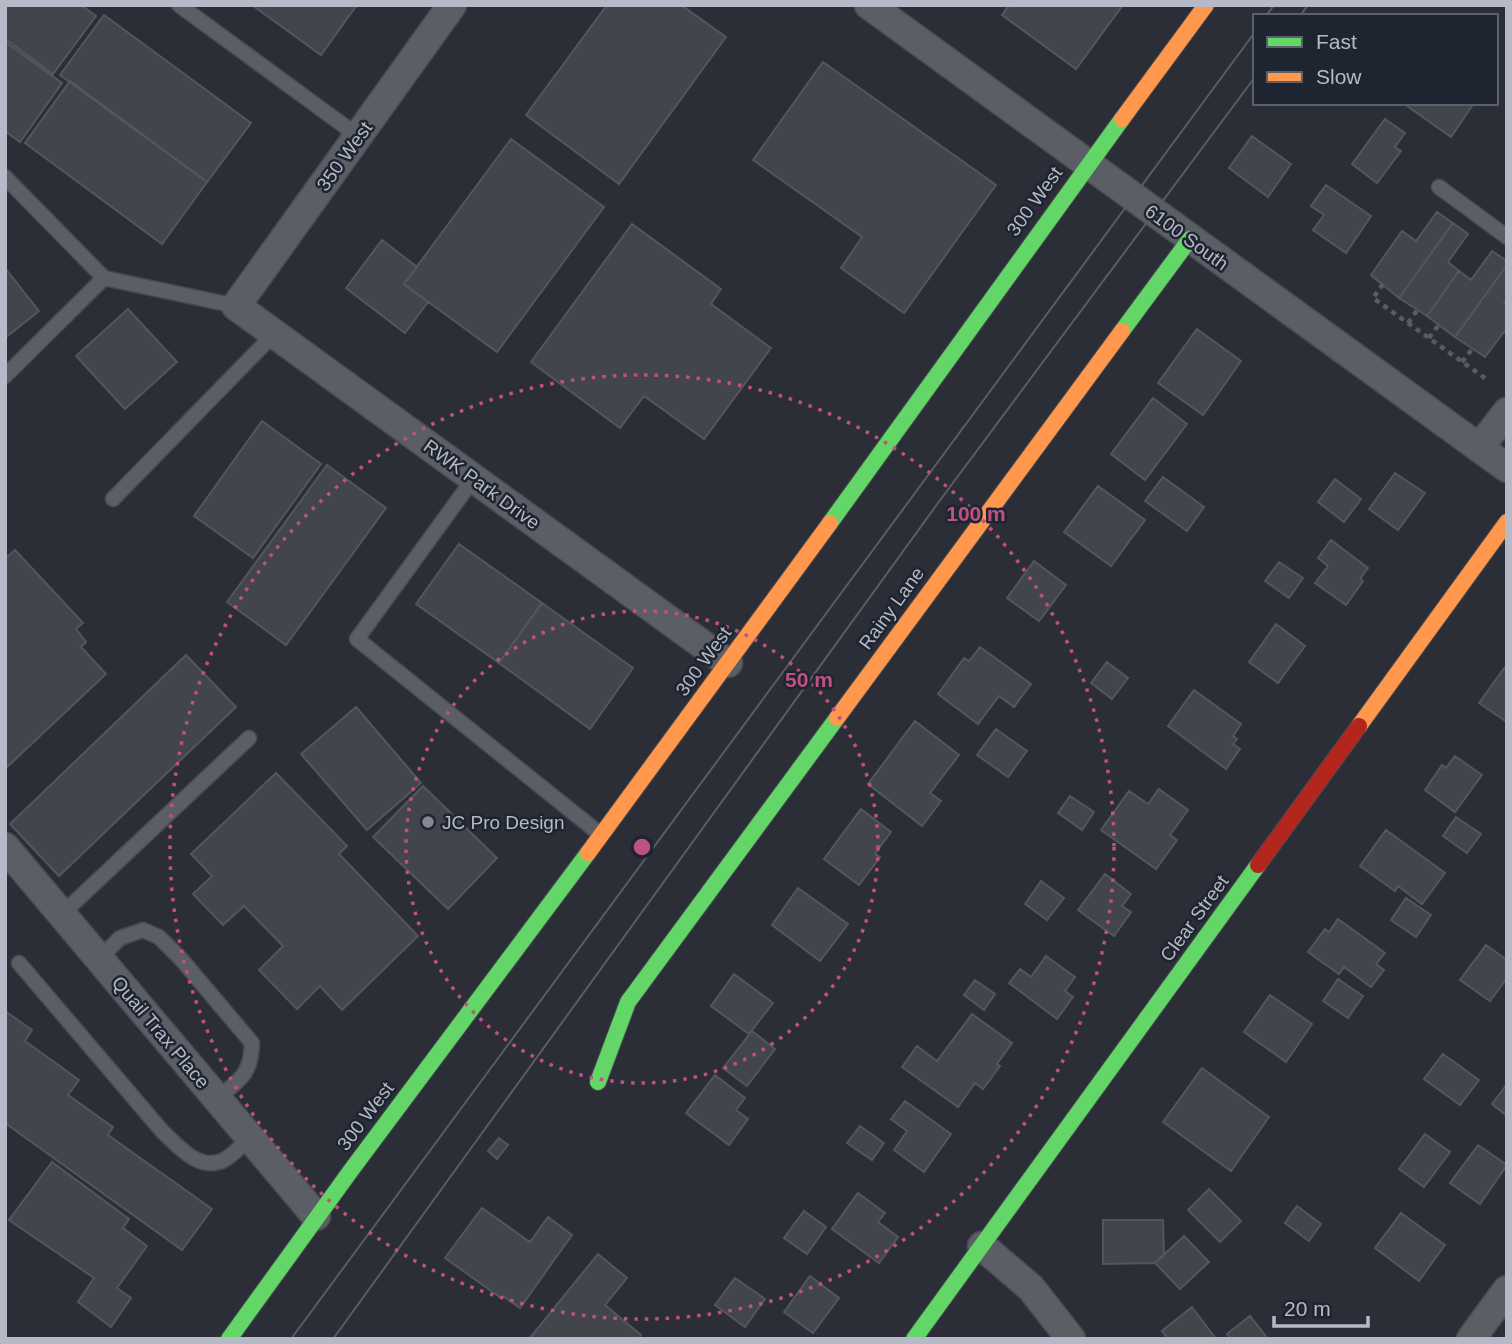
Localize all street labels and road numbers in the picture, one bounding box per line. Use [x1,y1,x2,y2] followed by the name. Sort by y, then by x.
[312,117,377,195] street label: 350 West
[1002,162,1067,240] street label: 300 West
[1141,200,1232,274] street label: 6100 South
[420,435,544,533] street label: RWK Park Drive
[855,563,928,653] street label: Rainy Lane
[671,622,736,700] street label: 300 West
[1156,871,1233,965] street label: Clear Street
[108,972,213,1092] street label: Quail Trax Place
[333,1077,398,1155] street label: 300 West

